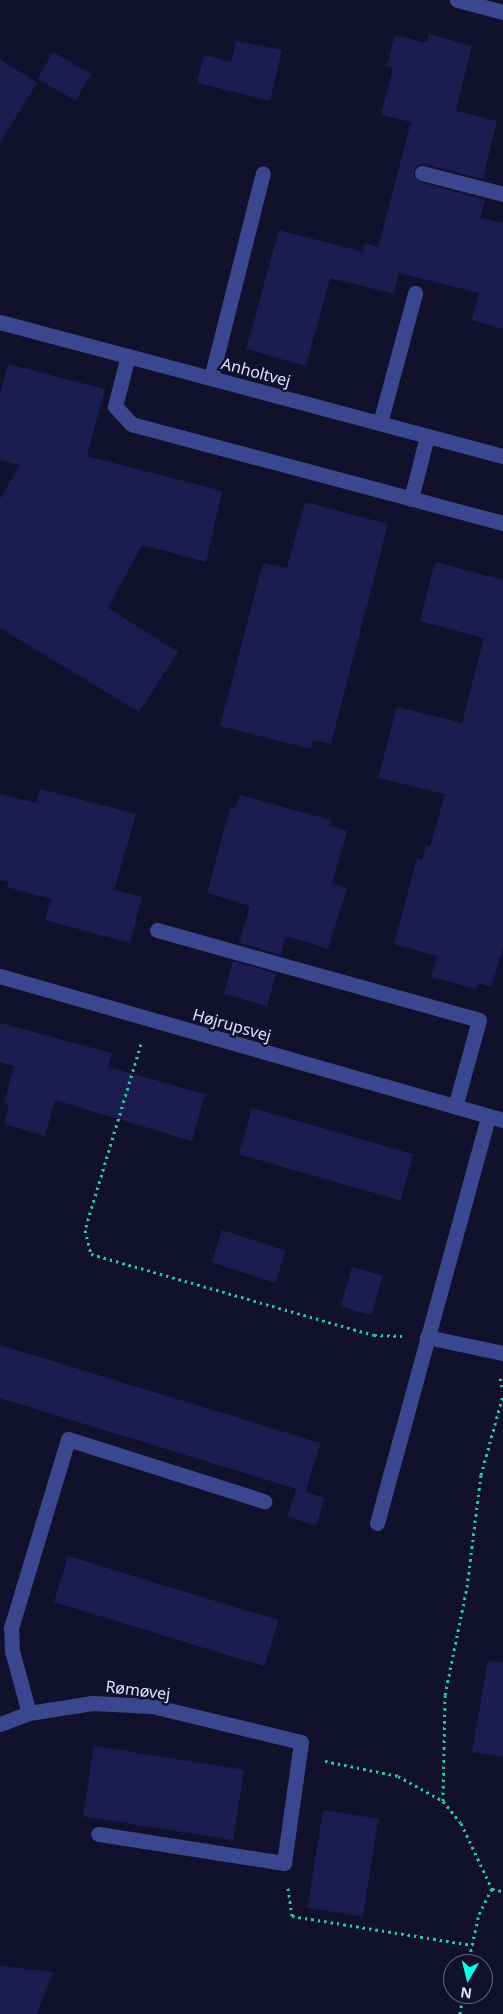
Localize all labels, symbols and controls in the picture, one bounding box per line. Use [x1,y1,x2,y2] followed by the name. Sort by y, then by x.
[219,354,293,390] street label: Anholtvej
[190,1005,274,1045] street label: Højrupsvej
[104,1676,172,1704] street label: Rømøvej
[443,1954,493,2004] north arrow
[459,1983,473,2004] text: N

